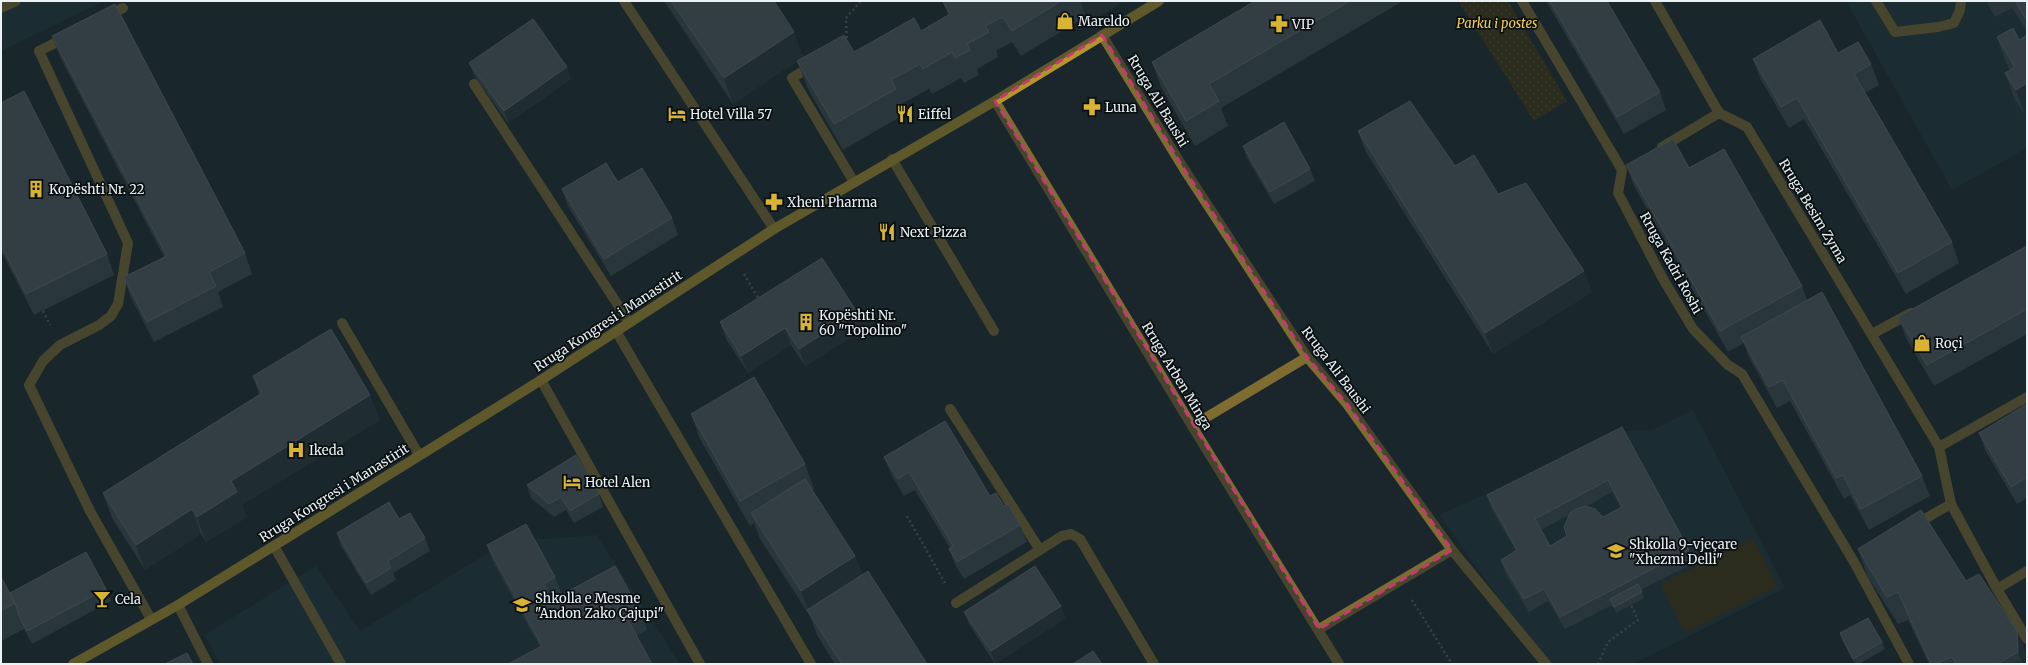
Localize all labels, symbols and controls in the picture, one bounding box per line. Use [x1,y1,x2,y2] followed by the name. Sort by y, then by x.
[1055,11,1075,31] shop icon: Mareldo
[1078,13,1130,30] place label: Mareldo
[1269,14,1289,34] pharmacy icon: VIP
[1456,15,1538,32] park label: Parku i postes
[1291,16,1314,33] place label: VIP
[1124,52,1192,150] street label: Rruga Ali Baushi
[1082,97,1102,117] pharmacy icon: Luna
[1105,99,1137,116] place label: Luna
[667,104,687,124] hotel icon: Hotel Villa 57
[895,104,915,124] restaurant icon: Eiffel
[690,106,772,123] place label: Hotel Villa 57
[918,106,951,123] place label: Eiffel
[1775,156,1851,266] street label: Rruga Besim Zyma
[26,179,46,199] building icon: Kopështi Nr. 22
[49,181,145,198] place label: Kopështi Nr. 22
[764,192,784,212] pharmacy icon: Xheni Pharma
[787,194,877,211] place label: Xheni Pharma
[1636,209,1706,317] street label: Rruga Kadri Roshi
[877,222,897,242] restaurant icon: Next Pizza
[900,224,967,241] place label: Next Pizza
[531,267,685,375] street label: Rruga Kongresi i Manastirit
[819,307,907,339] place label: Kopështi Nr. 60 "Topolino"
[796,312,816,332] building icon: Kopështi Nr. 60 "Topolino"
[1138,319,1216,433] street label: Rruga Arben Minga
[1298,323,1374,417] street label: Rruga Ali Baushi
[1912,333,1932,353] shop icon: Roçi
[1935,335,1963,352] place label: Roçi
[256,440,412,546] street label: Rruga Kongresi i Manastirit
[286,440,306,460] hospital icon: Ikeda
[309,442,344,459] place label: Ikeda
[562,472,582,492] hotel icon: Hotel Alen
[585,474,651,491] place label: Hotel Alen
[1629,536,1737,568] place label: Shkolla 9-vjeçare "Xhezmi Delli"
[1606,541,1626,561] school or university icon: Shkolla 9-vjeçare "Xhezmi Delli"
[92,589,112,609] bar icon: Cela
[535,590,664,622] place label: Shkolla e Mesme "Andon Zako Çajupi"
[115,591,141,608] place label: Cela
[512,595,532,615] school or university icon: Shkolla e Mesme "Andon Zako Çajupi"

